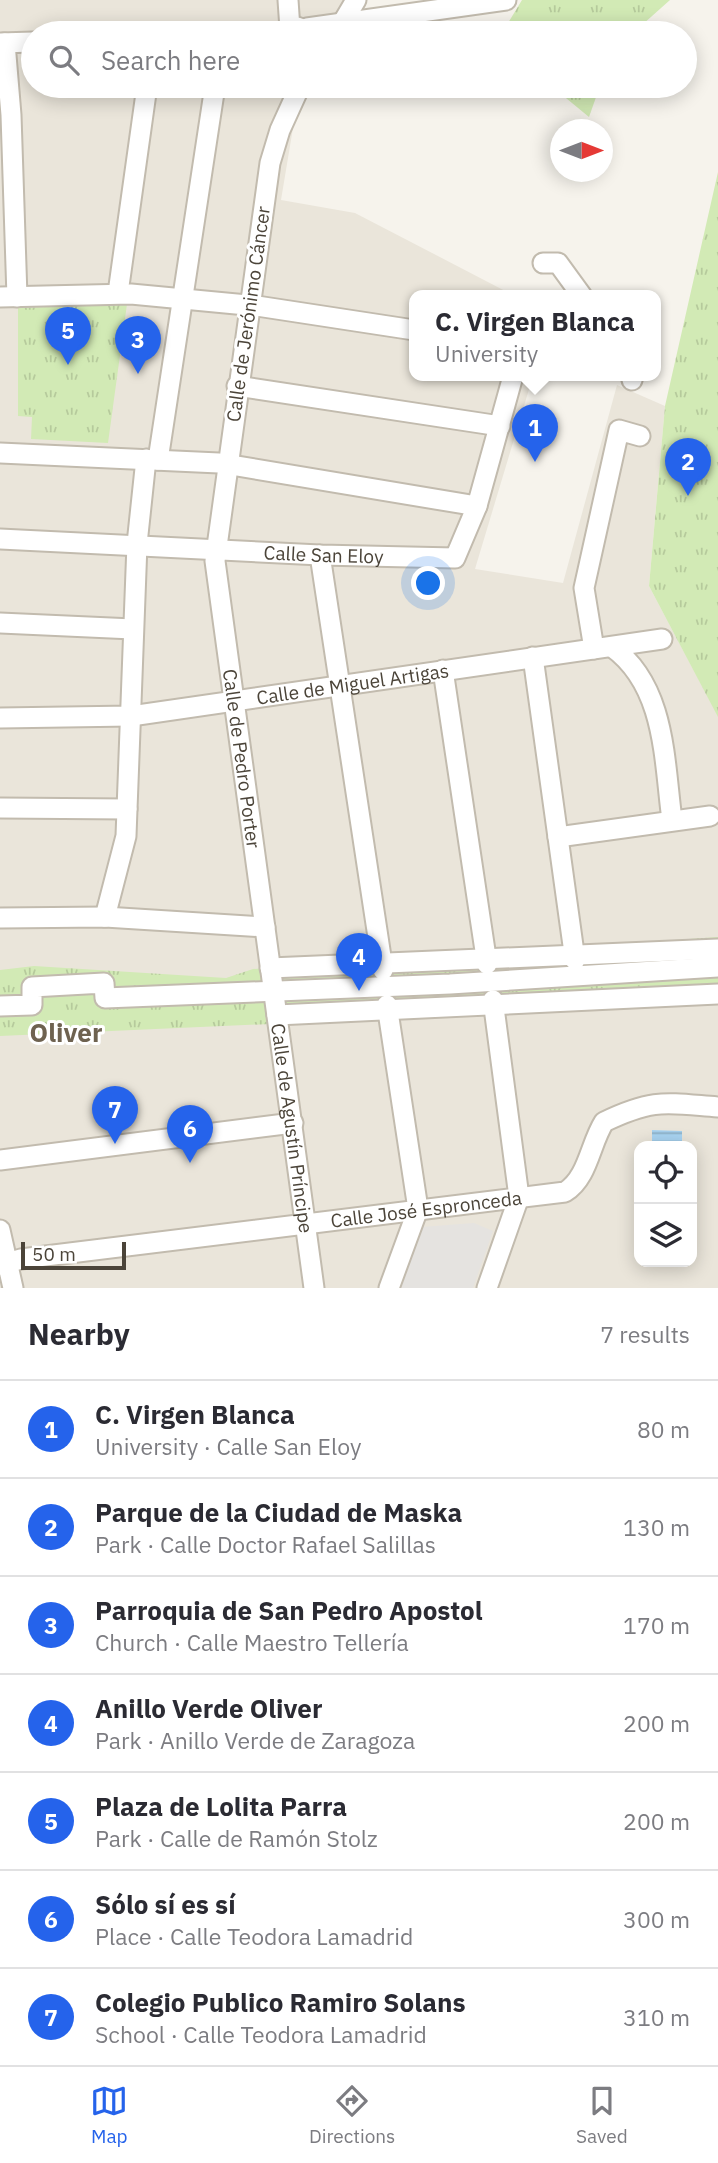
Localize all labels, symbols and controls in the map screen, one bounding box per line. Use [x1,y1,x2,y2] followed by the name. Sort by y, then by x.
[21,21,697,98] search box
[45,41,83,79] icon: search
[101,43,240,77] text: Search here
[550,119,613,182] north arrow
[221,205,275,423] street label: Calle de Jerónimo Cáncer
[409,290,661,381] popup
[435,304,635,338] text: C. Virgen Blanca
[45,307,91,365] pin: 5
[115,316,161,374] pin: 3
[435,338,538,368] text: University
[512,404,558,462] pin: 1
[665,438,711,496] pin: 2
[263,540,384,568] street label: Calle San Eloy
[411,566,445,600] your location
[255,658,451,710] street label: Calle de Miguel Artigas
[218,667,266,850] street label: Calle de Pedro Porter
[336,933,382,991] pin: 4
[30,1015,102,1049] district label: Oliver
[266,1022,318,1235] street label: Calle de Agustín Príncipe
[92,1086,138,1144] pin: 7
[167,1105,213,1163] pin: 6
[634,1141,697,1267] map controls
[634,1141,697,1204] button: locate
[329,1185,523,1233] street label: Calle José Espronceda
[634,1204,697,1267] button: layers
[21,1239,126,1271] scale bar
[32,1242,76,1266] text: 50 m
[28,1314,130,1353] text: Nearby
[600,1319,690,1349] text: 7 results
[95,1397,295,1431] text: C. Virgen Blanca
[44,1414,58,1444] text: 1
[637,1414,690,1444] text: 80 m
[95,1431,362,1461] text: University · Calle San Eloy
[95,1495,462,1529] text: Parque de la Ciudad de Maska
[44,1512,58,1542] text: 2
[623,1512,690,1542] text: 130 m
[95,1529,436,1559] text: Park · Calle Doctor Rafael Salillas
[95,1593,483,1627] text: Parroquia de San Pedro Apostol
[44,1610,58,1640] text: 3
[623,1610,690,1640] text: 170 m
[95,1627,409,1657] text: Church · Calle Maestro Tellería
[95,1691,322,1725] text: Anillo Verde Oliver
[44,1708,58,1738] text: 4
[623,1708,690,1738] text: 200 m
[95,1725,415,1755] text: Park · Anillo Verde de Zaragoza
[95,1789,347,1823] text: Plaza de Lolita Parra
[44,1806,58,1836] text: 5
[623,1806,690,1836] text: 200 m
[95,1823,378,1853] text: Park · Calle de Ramón Stolz
[95,1887,236,1921] text: Sólo sí es sí
[44,1904,58,1934] text: 6
[623,1904,690,1934] text: 300 m
[95,1921,413,1951] text: Place · Calle Teodora Lamadrid
[95,1985,466,2019] text: Colegio Publico Ramiro Solans
[44,2002,58,2032] text: 7
[623,2002,690,2032] text: 310 m
[95,2019,427,2049] text: School · Calle Teodora Lamadrid
[90,2082,128,2148] tab: Map
[309,2082,395,2148] tab: Directions
[576,2082,628,2148] tab: Saved

